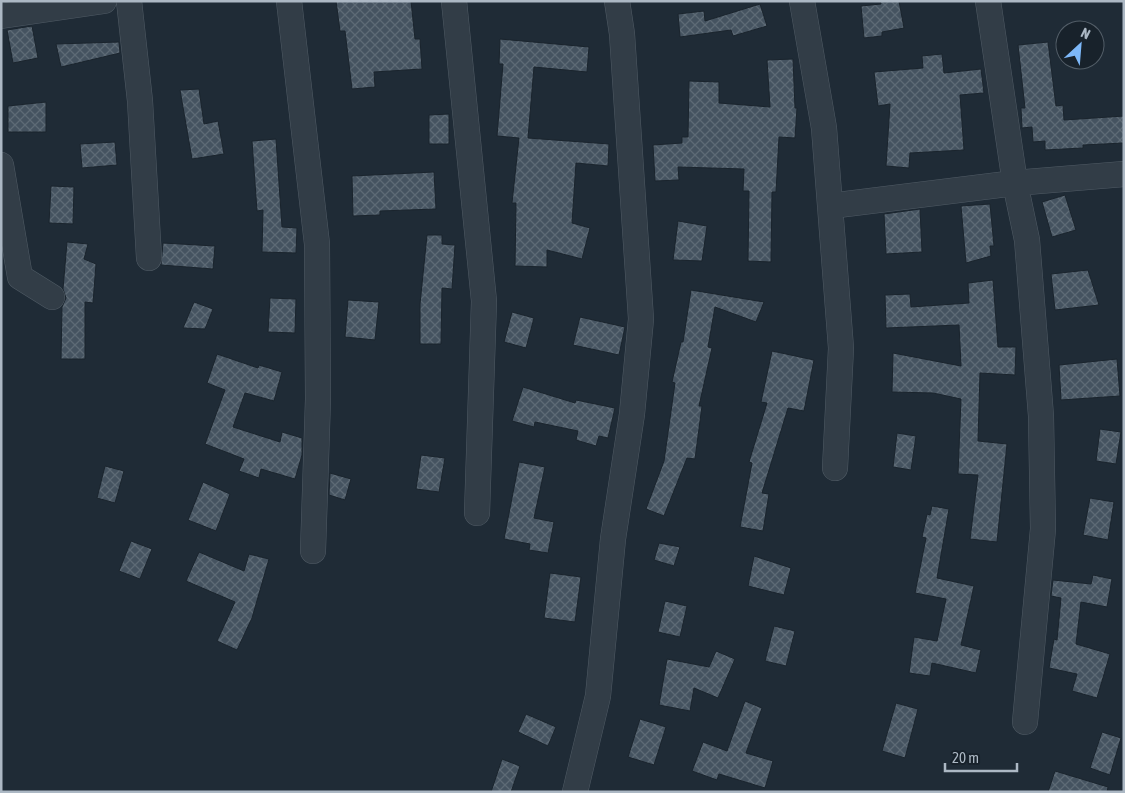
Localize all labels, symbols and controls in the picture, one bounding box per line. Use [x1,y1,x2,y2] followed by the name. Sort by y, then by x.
[1055,20,1105,70] north arrow
[1078,24,1093,42] text: N
[945,740,1018,772] scale bar
[952,749,979,766] text: 20 m

